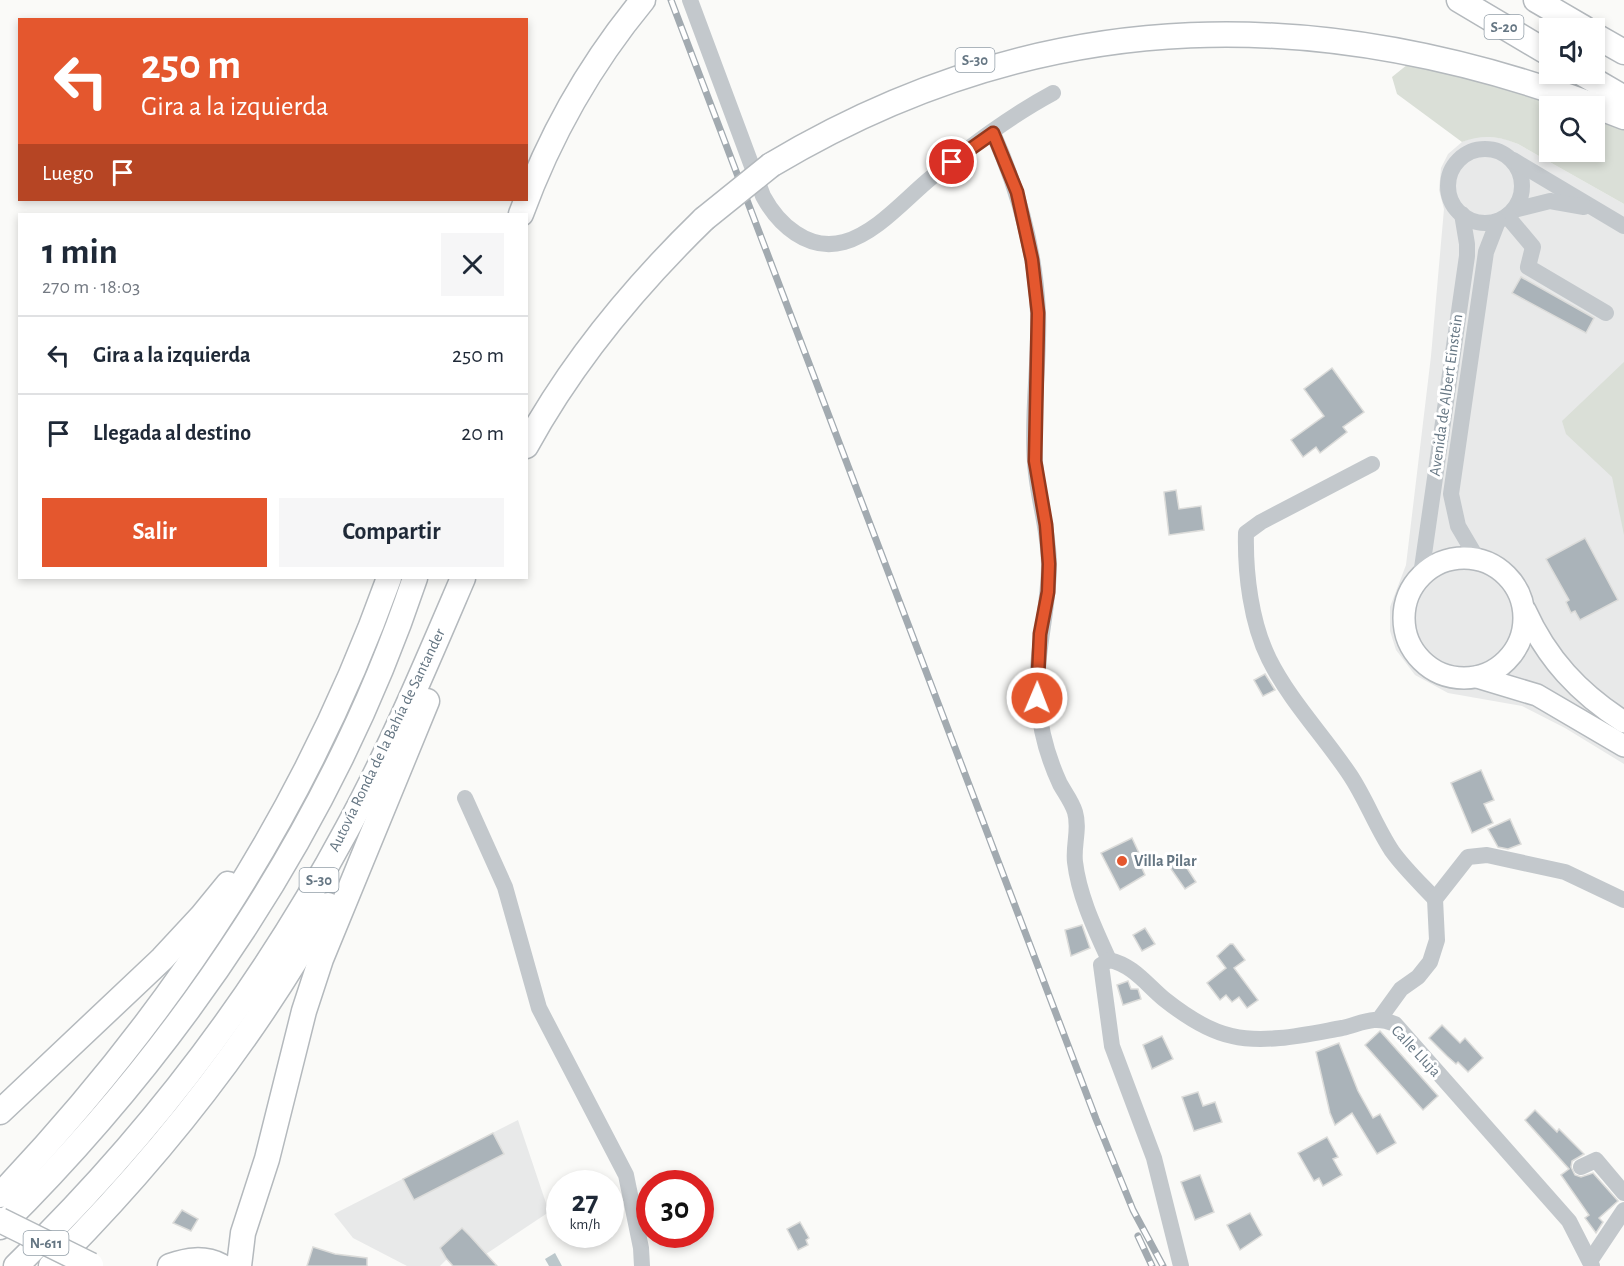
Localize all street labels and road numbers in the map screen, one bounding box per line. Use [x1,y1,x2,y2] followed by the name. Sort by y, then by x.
[1484,15,1524,39] road number: S-20
[956,48,994,72] road number: S-30
[1427,313,1465,477] street label: Avenida de Albert Einstein
[326,625,448,854] street label: Autovía Ronda de la Bahía de Santander
[300,868,338,892] road number: S-30
[1388,1022,1444,1081] street label: Calle Lluja
[24,1231,68,1255] road number: N-611

